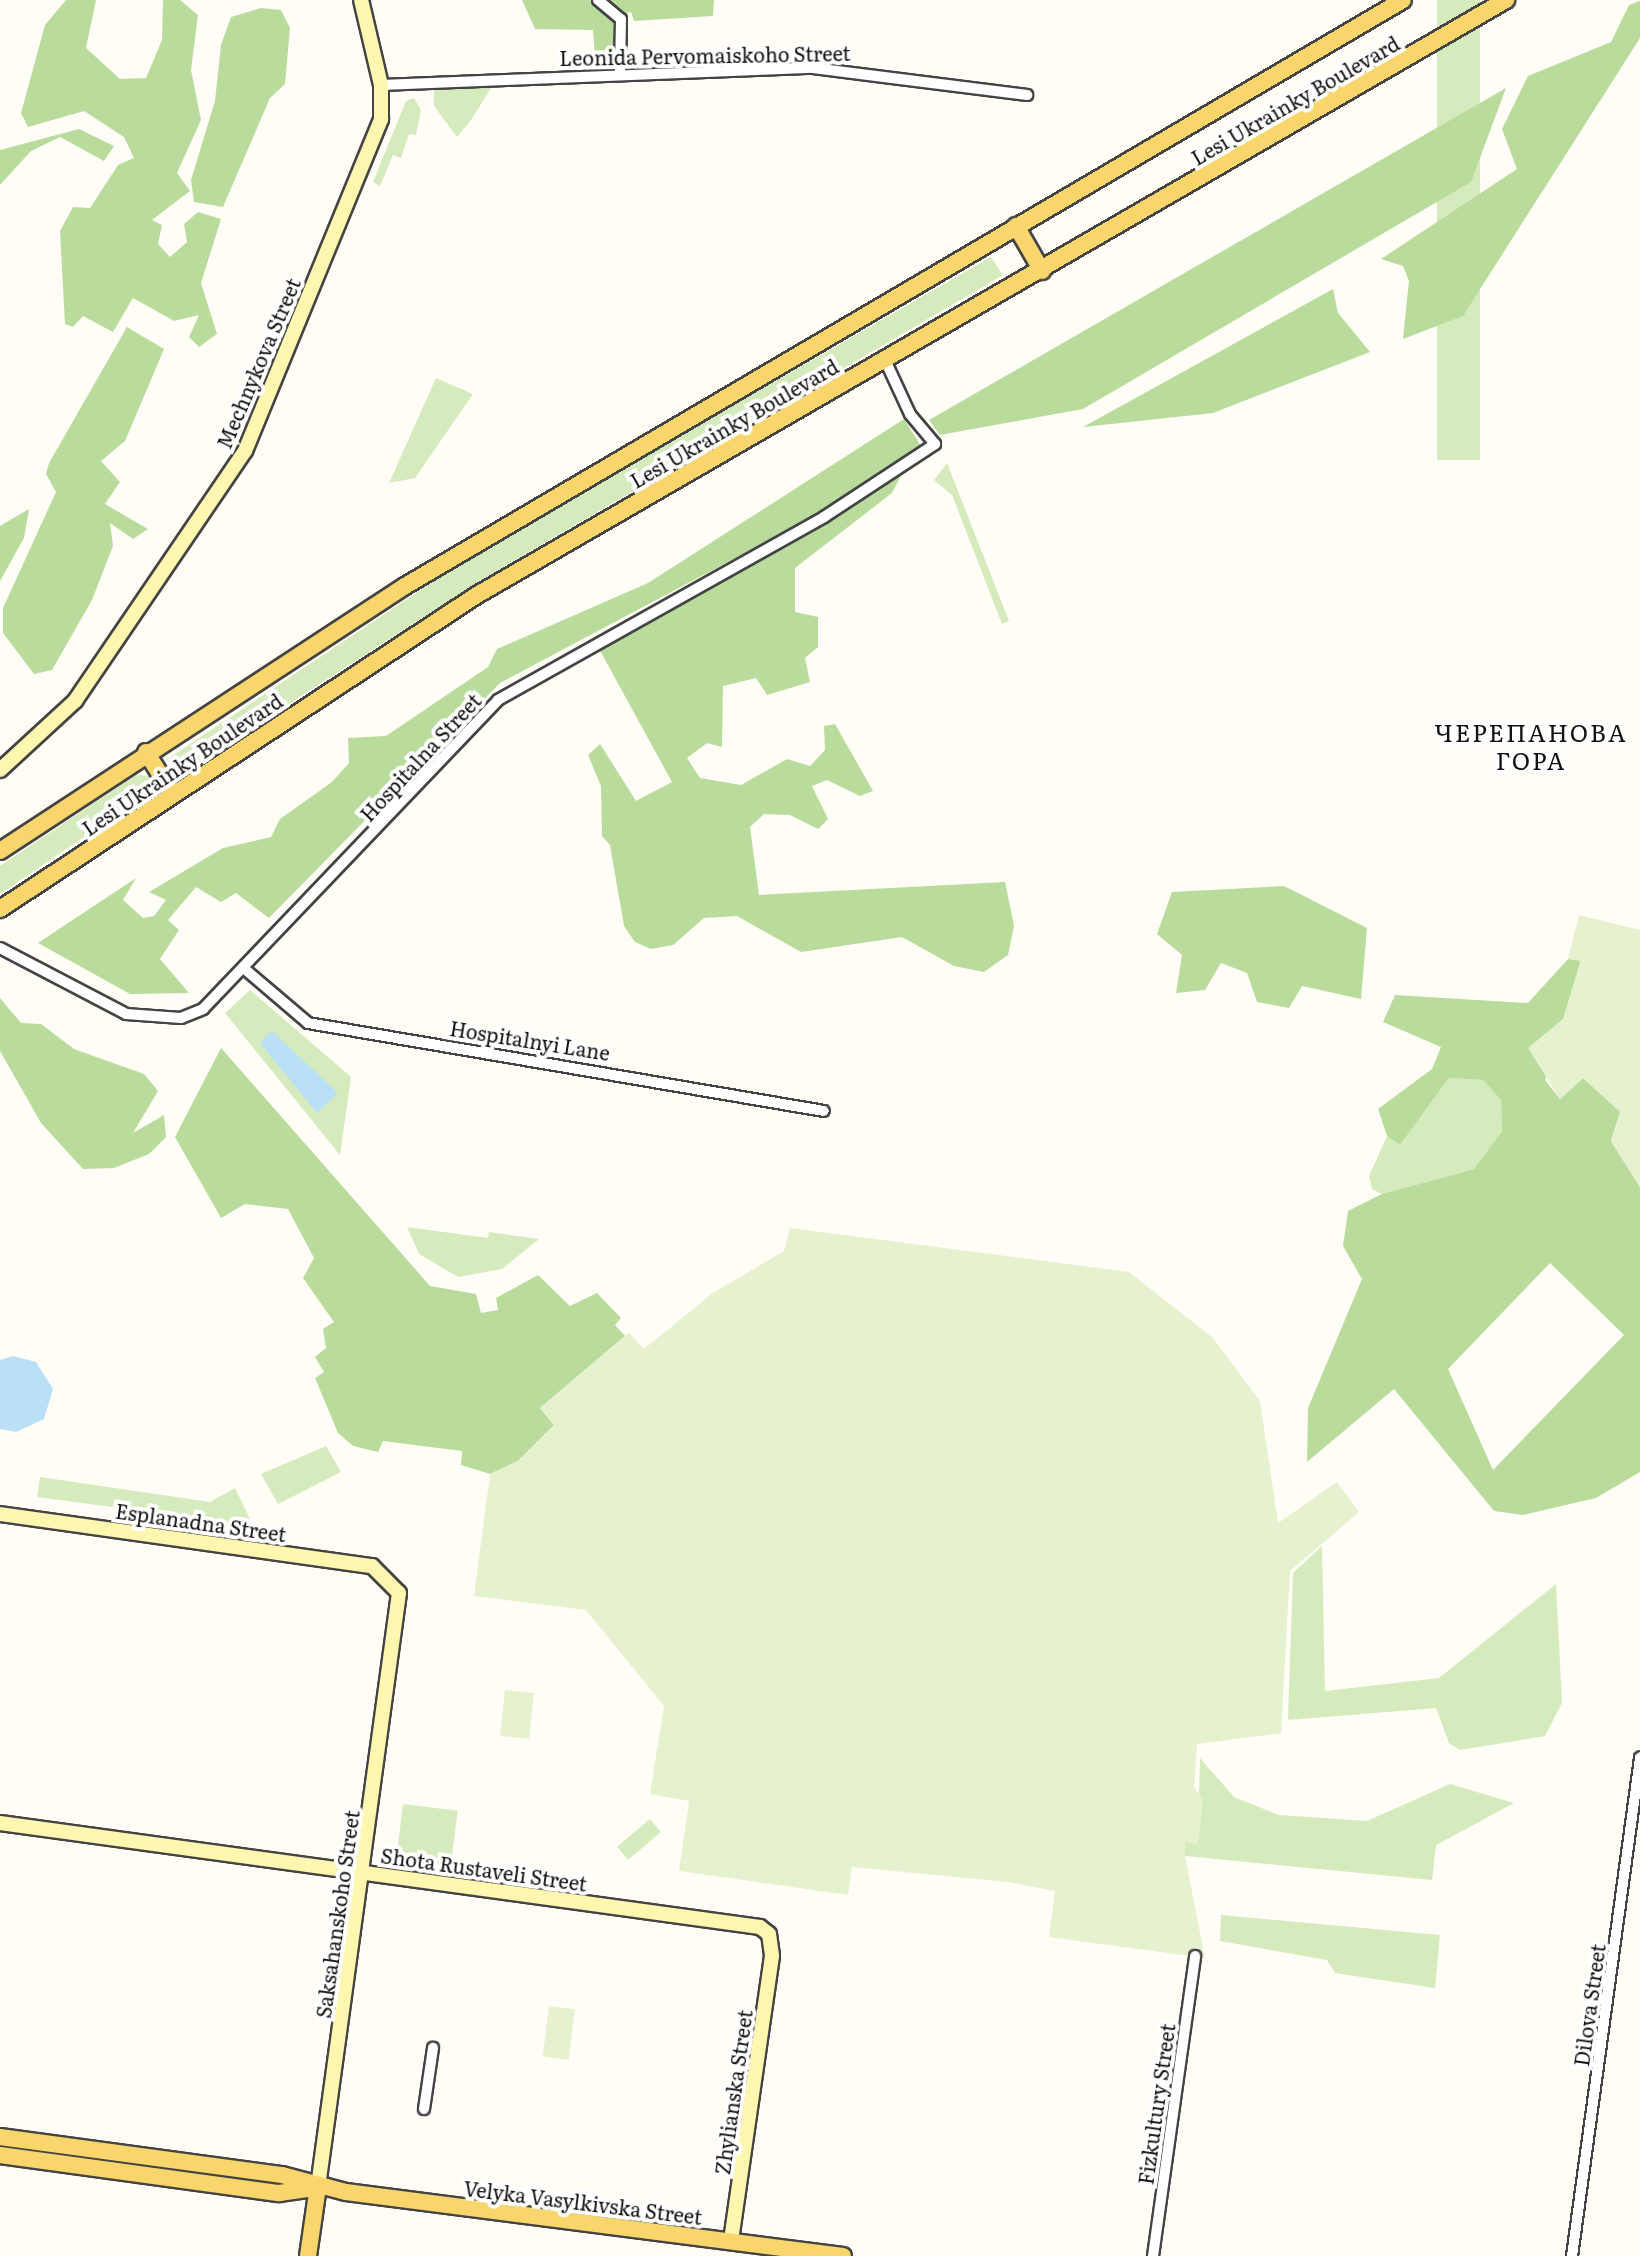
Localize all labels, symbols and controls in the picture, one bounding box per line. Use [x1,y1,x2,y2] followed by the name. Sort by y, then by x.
[1187,31,1403,169] street label: Lesi Ukrainky Boulevard
[559,40,851,70] street label: Leonida Pervomaiskoho Street
[211,274,305,452] street label: Mechnykova Street
[626,354,842,492] street label: Lesi Ukrainky Boulevard
[77,688,287,840] street label: Lesi Ukrainky Boulevard
[355,688,485,826] street label: Hospitalna Street
[1434,718,1628,774] district label: ЧЕРЕПАНОВА ГОРА
[448,1015,612,1065] street label: Hospitalnyi Lane
[114,1498,288,1546] street label: Esplanadna Street
[311,1808,363,2020] street label: Saksahanskoho Street
[379,1843,589,1895] street label: Shota Rustaveli Street
[1569,1942,1609,2068] street label: Dilova Street
[710,2008,756,2176] street label: Zhylianska Street
[1133,2022,1179,2186] street label: Fizkultury Street
[462,2175,704,2229] street label: Velyka Vasylkivska Street

